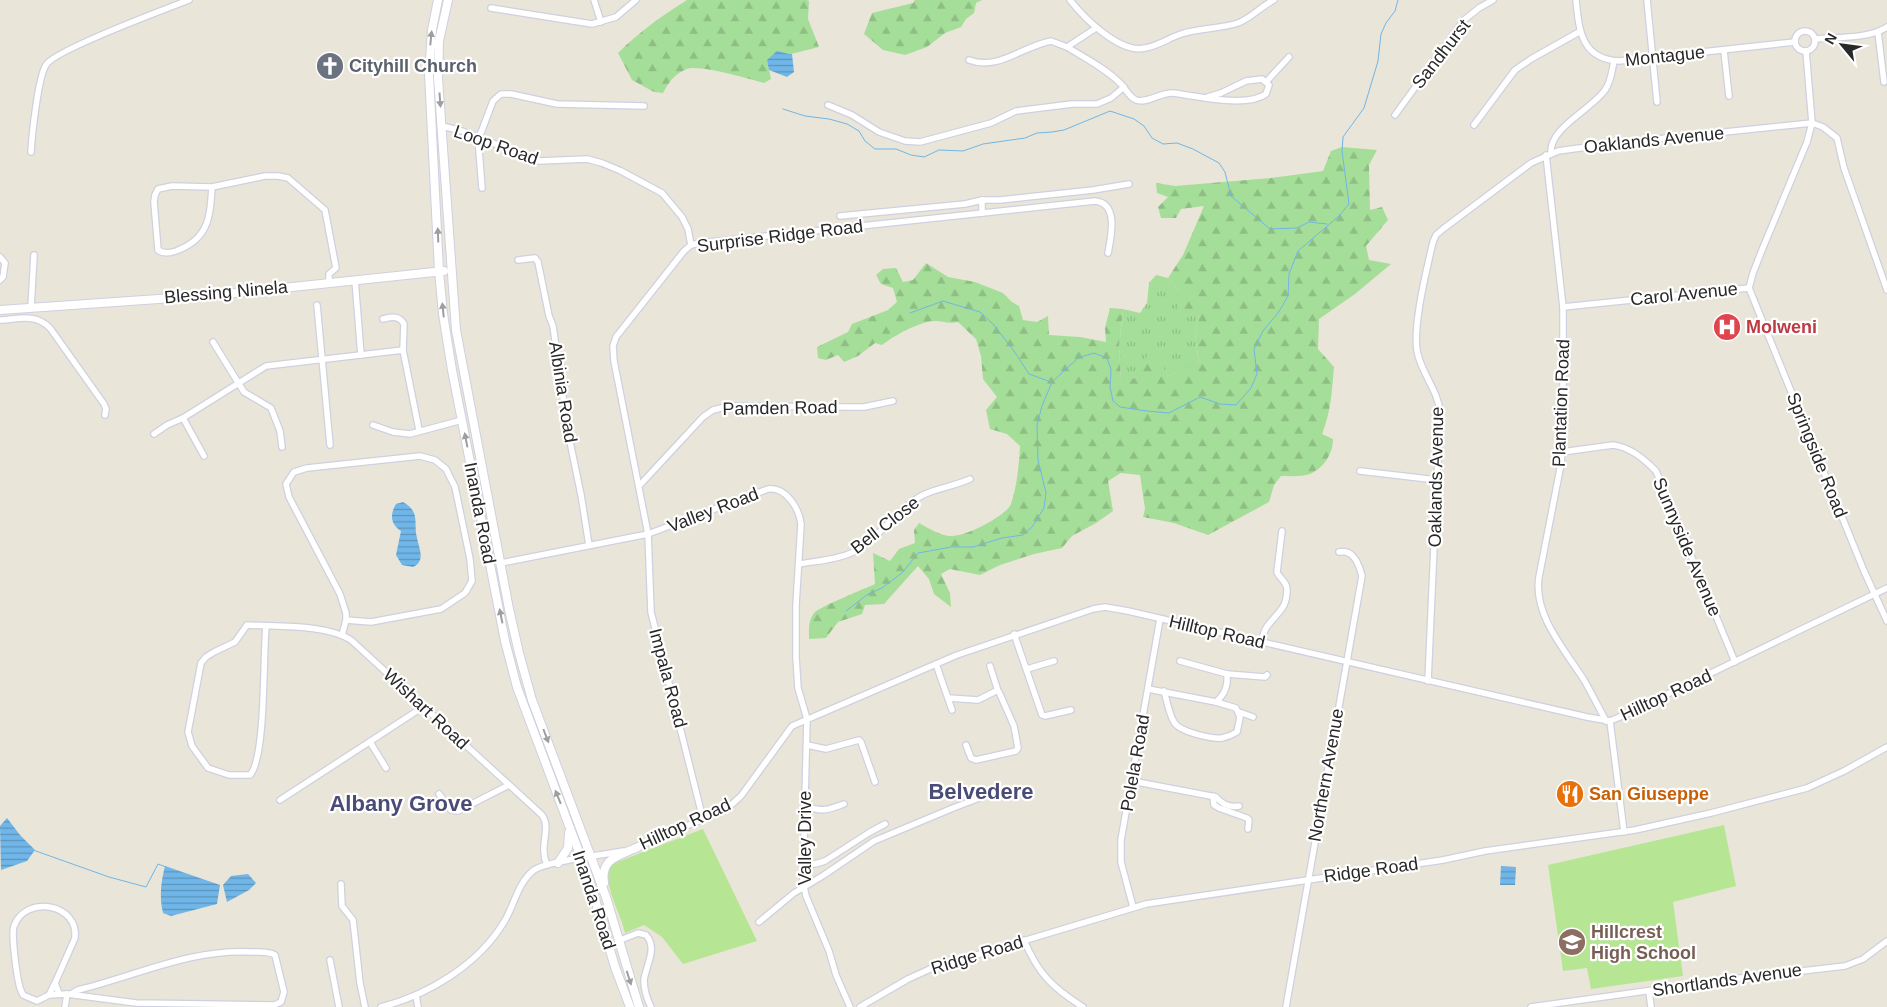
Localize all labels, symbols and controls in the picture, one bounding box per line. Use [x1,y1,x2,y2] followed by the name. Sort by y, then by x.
[1408,16,1474,92] street label: Sandhurst
[1817,20,1867,70] north arrow
[427,30,435,46] one-way arrow
[1821,30,1840,47] text: N
[1624,42,1706,70] street label: Montague
[315,51,345,81] church icon: Cityhill Church
[349,56,477,76] place label: Cityhill Church
[436,93,444,109] one-way arrow
[451,121,541,169] street label: Loop Road
[1583,123,1725,157] street label: Oaklands Avenue
[696,216,864,256] street label: Surprise Ridge Road
[434,226,442,242] one-way arrow
[163,277,290,307] street label: Blessing Ninela
[1629,278,1739,310] street label: Carol Avenue
[439,301,447,317] one-way arrow
[1712,312,1742,342] hospital icon: Molweni
[1746,317,1817,337] place label: Molweni
[1549,339,1573,467] street label: Plantation Road
[545,340,581,444] street label: Albinia Road
[1783,390,1851,520] street label: Springside Road
[722,397,838,419] street label: Pamden Road
[1425,406,1447,548] street label: Oaklands Avenue
[462,432,470,447] one-way arrow
[460,460,500,566] street label: Inanda Road
[1649,475,1725,619] street label: Sunnyside Avenue
[665,484,761,536] street label: Valley Road
[847,492,923,558] street label: Bell Close
[496,608,504,624] one-way arrow
[1167,611,1267,653] street label: Hilltop Road
[645,626,691,730] street label: Impala Road
[379,665,473,753] street label: Wishart Road
[1617,665,1715,725] street label: Hilltop Road
[1304,707,1348,843] street label: Northern Avenue
[1117,713,1153,813] street label: Polela Road
[543,729,550,744] one-way arrow
[928,779,1034,804] district label: Belvedere
[1555,779,1585,809] restaurant icon: San Giuseppe
[1589,784,1709,804] place label: San Giuseppe
[553,790,561,804] one-way arrow
[329,791,473,816] district label: Albany Grove
[795,791,815,885] street label: Valley Drive
[636,794,734,854] street label: Hilltop Road
[569,848,619,952] street label: Inanda Road
[1323,853,1419,887] street label: Ridge Road
[1591,922,1696,963] place label: Hillcrest High School
[1557,927,1587,957] school or university icon: Hillcrest High School
[929,932,1025,978] street label: Ridge Road
[1651,960,1803,1000] street label: Shortlands Avenue
[626,970,634,985] one-way arrow

